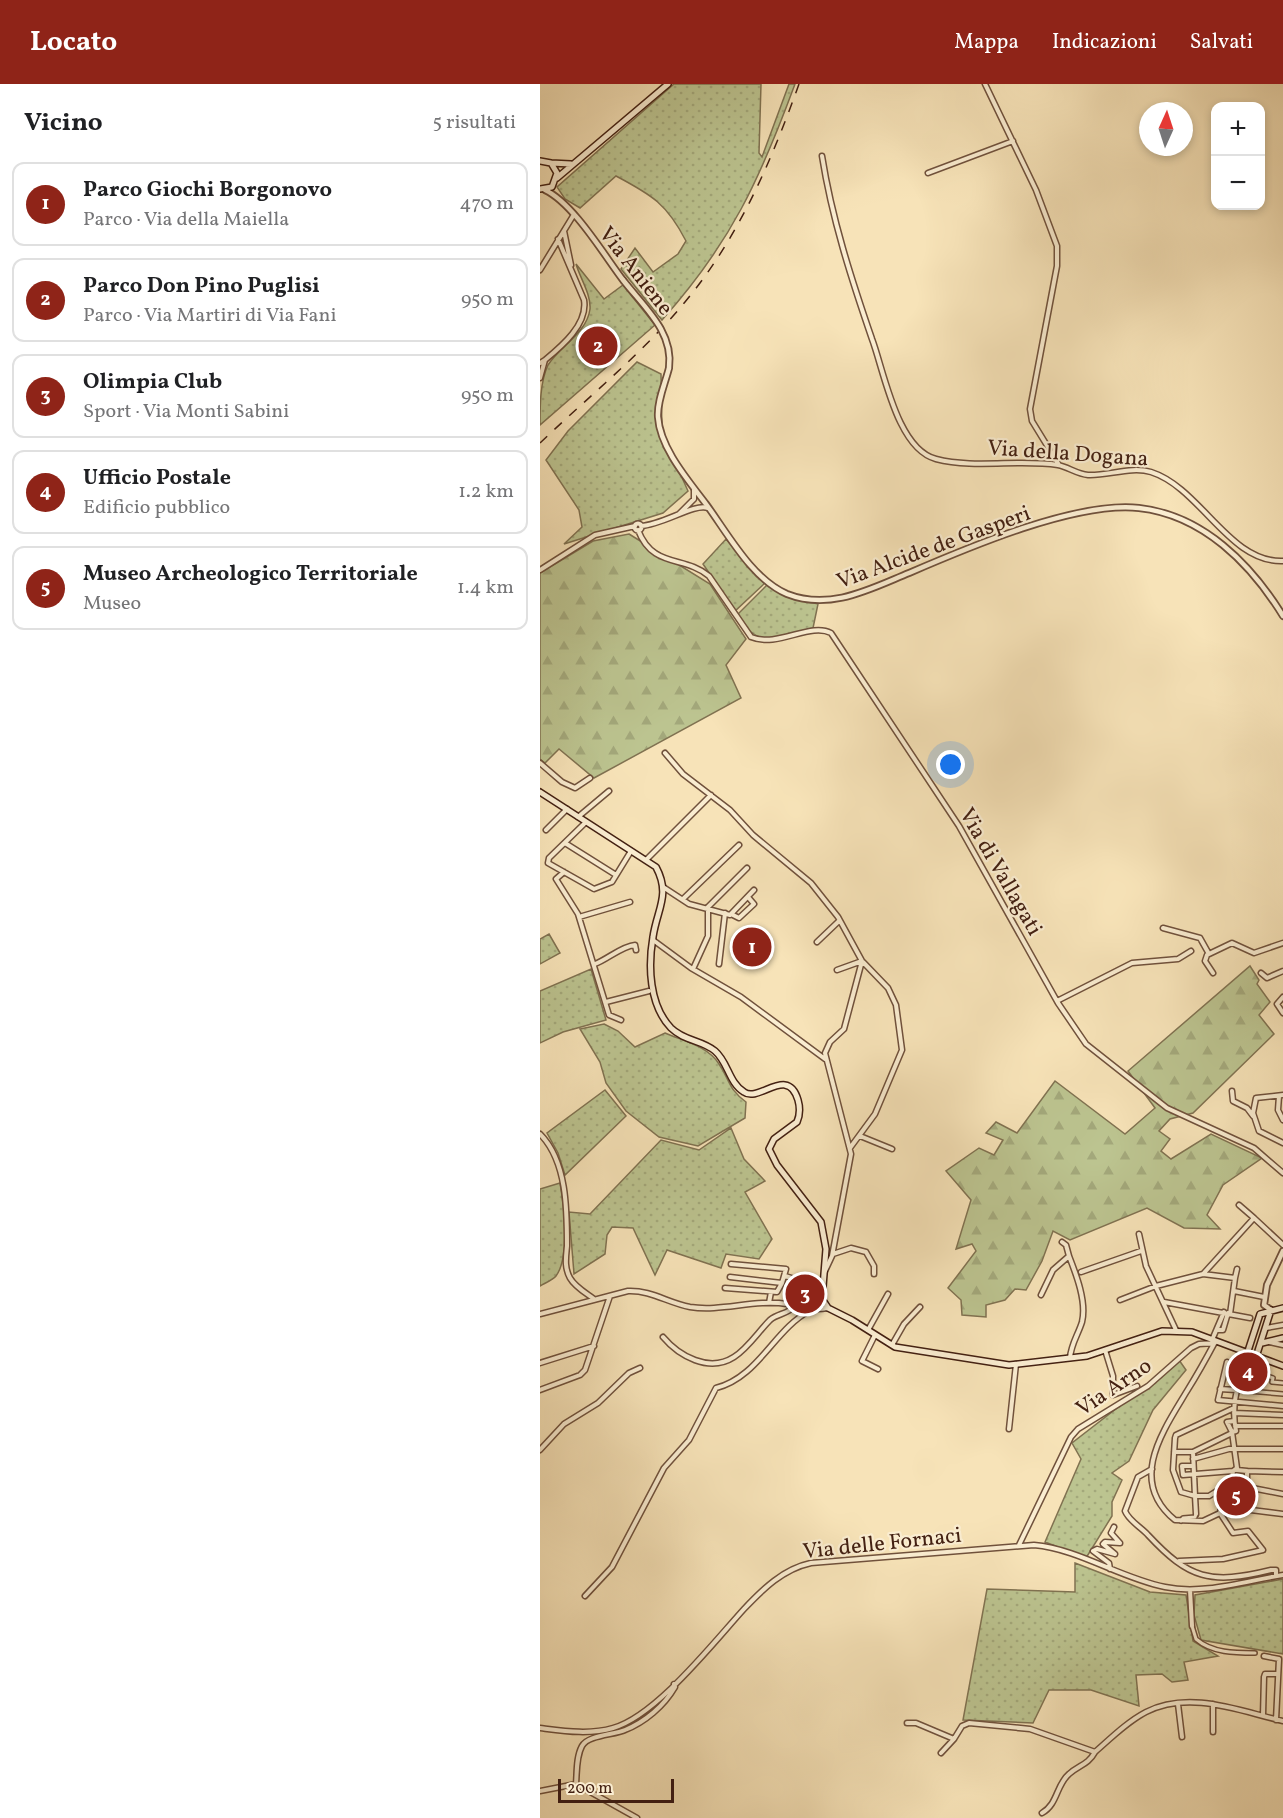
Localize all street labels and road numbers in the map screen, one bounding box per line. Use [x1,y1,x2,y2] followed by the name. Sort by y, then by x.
[590,221,680,323] street label: Via Aniene
[986,433,1149,476] street label: Via della Dogana
[833,499,1035,598] street label: Via Alcide de Gasperi
[951,803,1049,942] street label: Via di Vallagati
[1070,1351,1159,1425] street label: Via Arno
[801,1521,963,1568] street label: Via delle Fornaci

